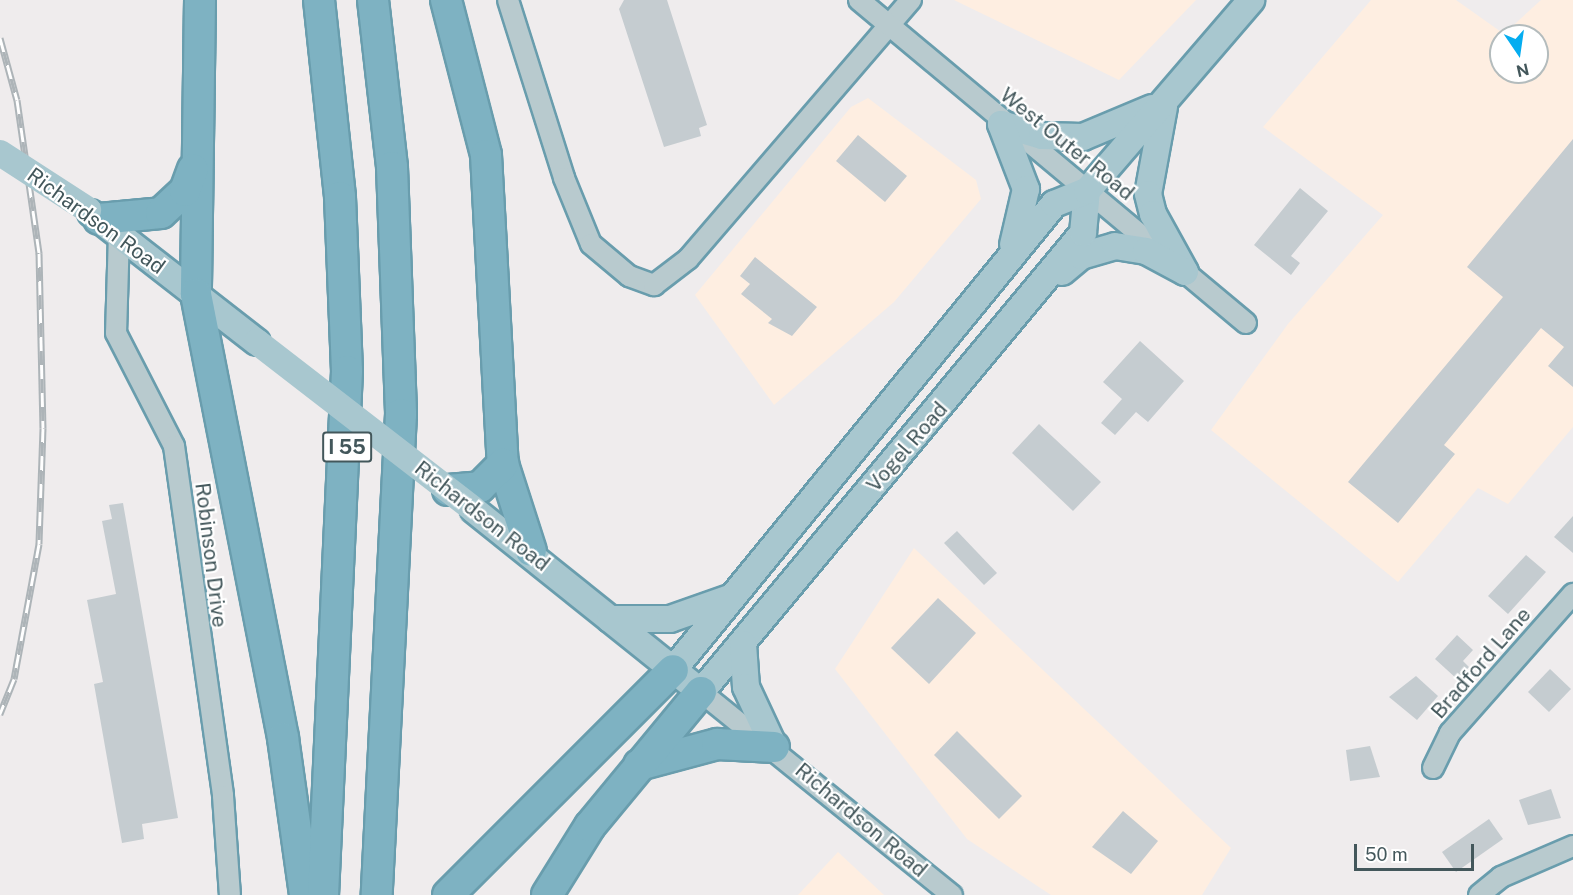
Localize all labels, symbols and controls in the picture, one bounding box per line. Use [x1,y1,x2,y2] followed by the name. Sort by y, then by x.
[1489,24,1549,84] north arrow
[1514,59,1531,81] text: N
[995,82,1139,206] street label: West Outer Road
[22,163,170,279] street label: Richardson Road
[861,397,953,497] street label: Vogel Road
[322,430,372,464] road number: I 55
[410,456,554,576] street label: Richardson Road
[190,481,232,629] street label: Robinson Drive
[1426,602,1536,724] street label: Bradford Lane
[790,758,932,882] street label: Richardson Road
[1357,832,1477,870] scale bar
[1365,844,1408,865] text: 50 m

